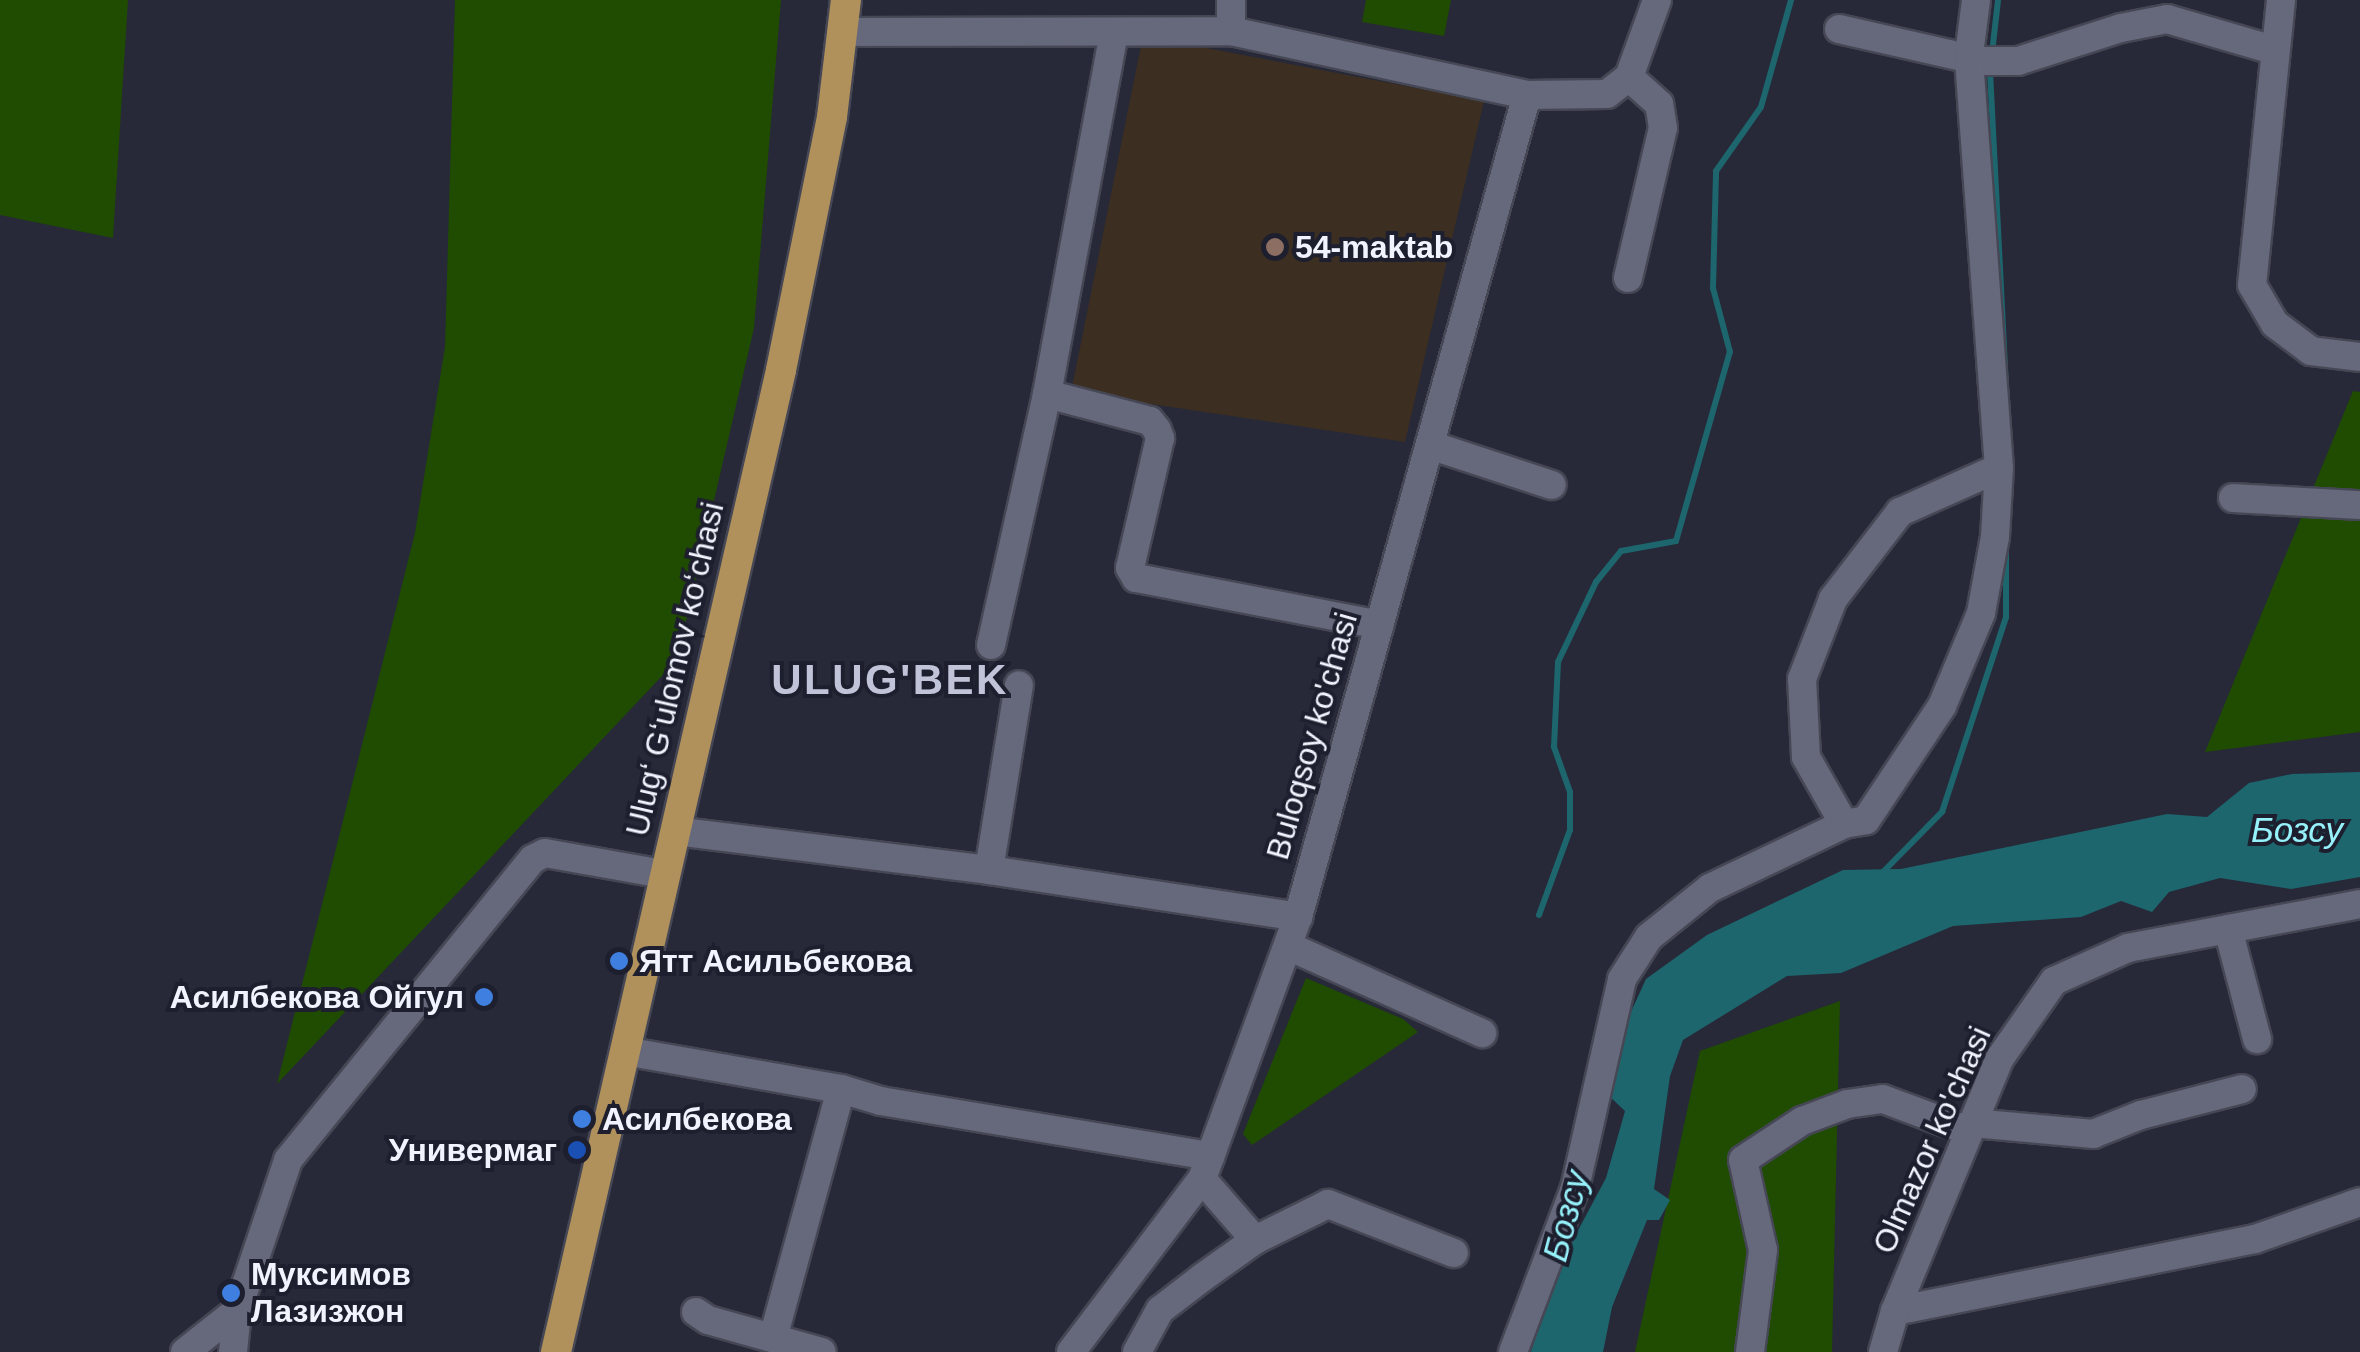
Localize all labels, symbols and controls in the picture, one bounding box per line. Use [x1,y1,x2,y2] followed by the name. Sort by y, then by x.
[1295,228,1453,266] place label: 54-maktab
[1264,236,1286,258] marker: 54-maktab
[618,498,732,840] street label: Ulugʻ Gʻulomov koʻchasi
[1258,608,1366,864] street label: Buloqsoy ko'chasi
[771,655,1009,705] district label: ULUG'BEK
[2251,809,2343,851] water label: Бозсу
[639,942,912,980] place label: Ятт Асильбекова
[608,950,630,972] marker: Ятт Асильбекова
[170,978,464,1016] place label: Асилбекова Ойгул
[473,986,495,1008] marker: Асилбекова Ойгул
[1865,1021,1999,1259] street label: Olmazor ko'chasi
[602,1100,792,1138] place label: Асилбекова
[571,1108,593,1130] marker: Асилбекова
[389,1131,557,1169] place label: Универмаг
[566,1139,588,1161] marker: Универмаг
[1534,1166,1598,1266] water label: Бозсу
[251,1256,411,1331] place label: Муксимов Лазизжон
[220,1282,242,1304] marker: Муксимов Лазизжон

